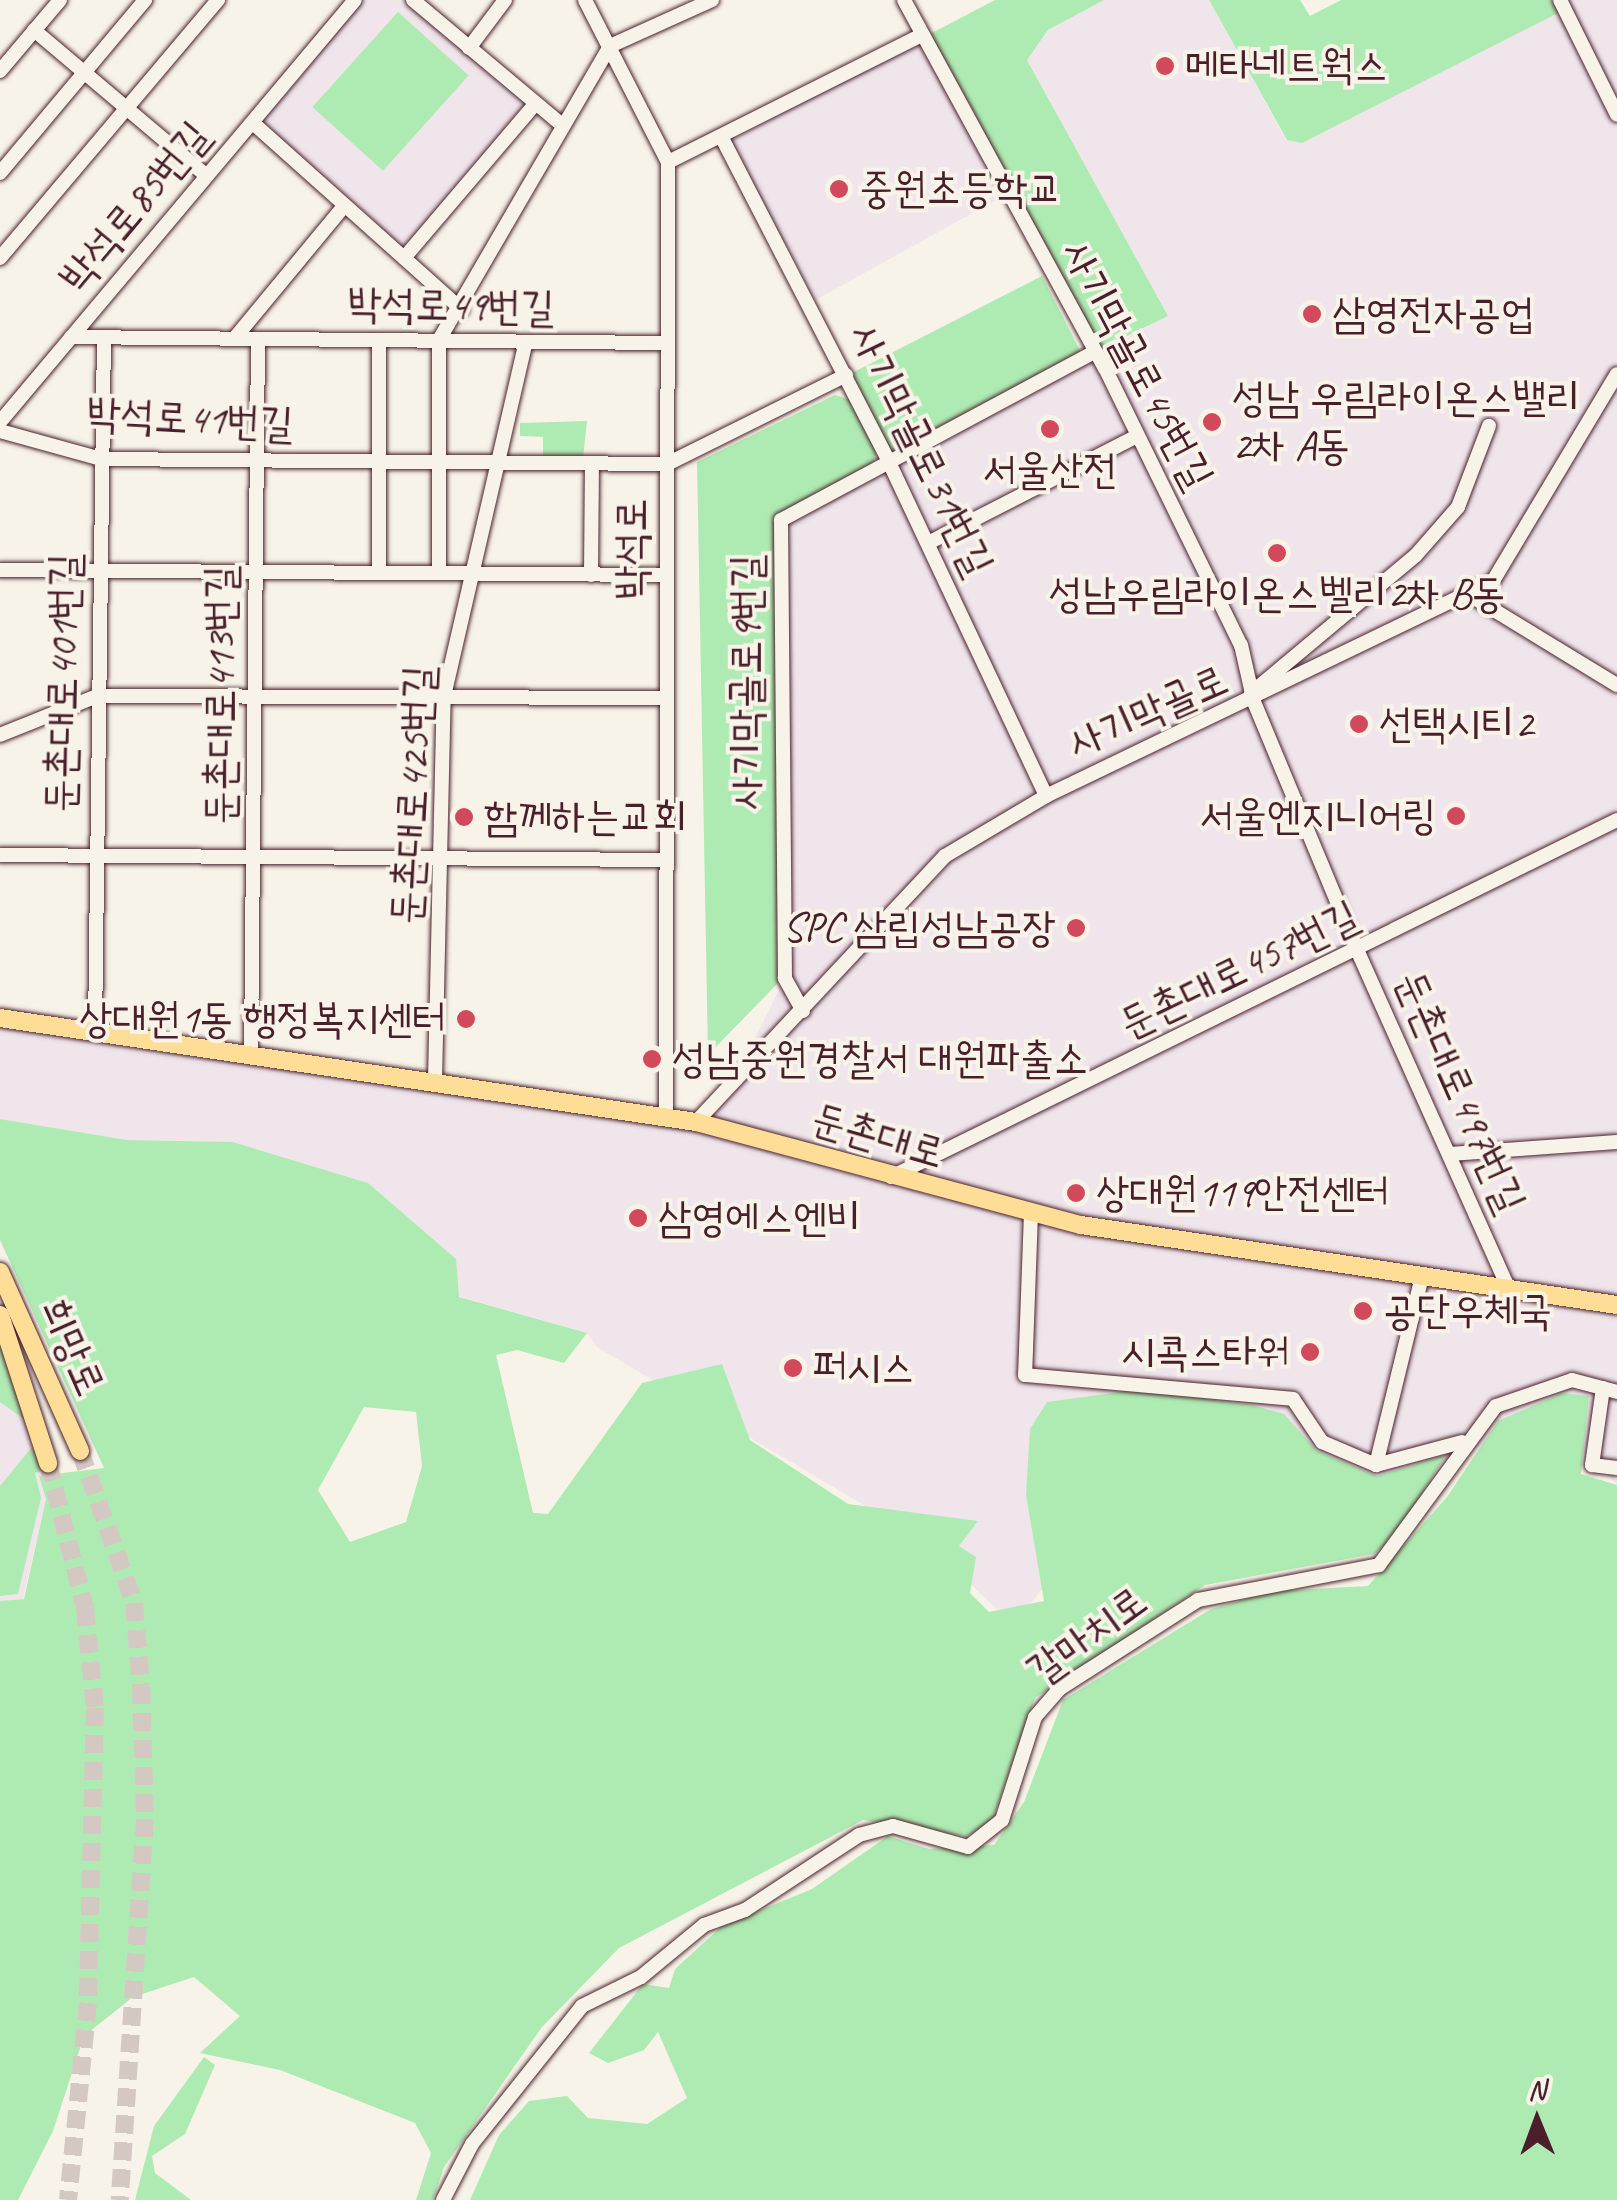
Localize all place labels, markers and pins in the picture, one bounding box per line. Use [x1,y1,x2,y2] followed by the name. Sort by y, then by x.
[1185,41,1388,91] place label: 메타네트웍스
[1154,55,1176,77] marker: 메타네트웍스
[859,164,1062,214] place label: 중원초등학교
[828,178,850,200] marker: 중원초등학교
[1332,289,1535,339] place label: 삼영전자공업
[1301,303,1323,325] marker: 삼영전자공업
[1232,373,1580,472] place label: 성남 우림라이온스밸리 2차 A동
[1201,411,1223,433] marker: 성남 우림라이온스밸리 2차 A동
[1039,418,1061,440] marker: 서울산전
[982,445,1118,495] place label: 서울산전
[1266,542,1288,564] marker: 성남우림라이온스벨리2차 B동
[1049,569,1505,619] place label: 성남우림라이온스벨리2차 B동
[1379,699,1533,749] place label: 선택시티2
[1348,713,1370,735] marker: 선택시티2
[1199,791,1436,841] place label: 서울엔지니어링
[484,792,687,842] place label: 함께하는교회
[1445,805,1467,827] marker: 서울엔지니어링
[453,806,475,828] marker: 함께하는교회
[783,903,1056,953] place label: SPC 삼립성남공장
[1065,917,1087,939] marker: SPC 삼립성남공장
[79,994,446,1044] place label: 상대원1동 행정복지센터
[455,1008,477,1030] marker: 상대원1동 행정복지센터
[672,1034,1088,1084] place label: 성남중원경찰서 대원파출소
[641,1048,663,1070] marker: 성남중원경찰서 대원파출소
[1096,1168,1389,1218] place label: 상대원119안전센터
[1065,1182,1087,1204] marker: 상대원119안전센터
[658,1193,861,1243] place label: 삼영에스엔비
[627,1207,649,1229] marker: 삼영에스엔비
[1383,1286,1552,1336] place label: 공단우체국
[1352,1300,1374,1322] marker: 공단우체국
[1121,1327,1290,1377] place label: 시콕스타워
[1299,1341,1321,1363] marker: 시콕스타워
[813,1343,914,1393] place label: 퍼시스
[782,1357,804,1379] marker: 퍼시스

